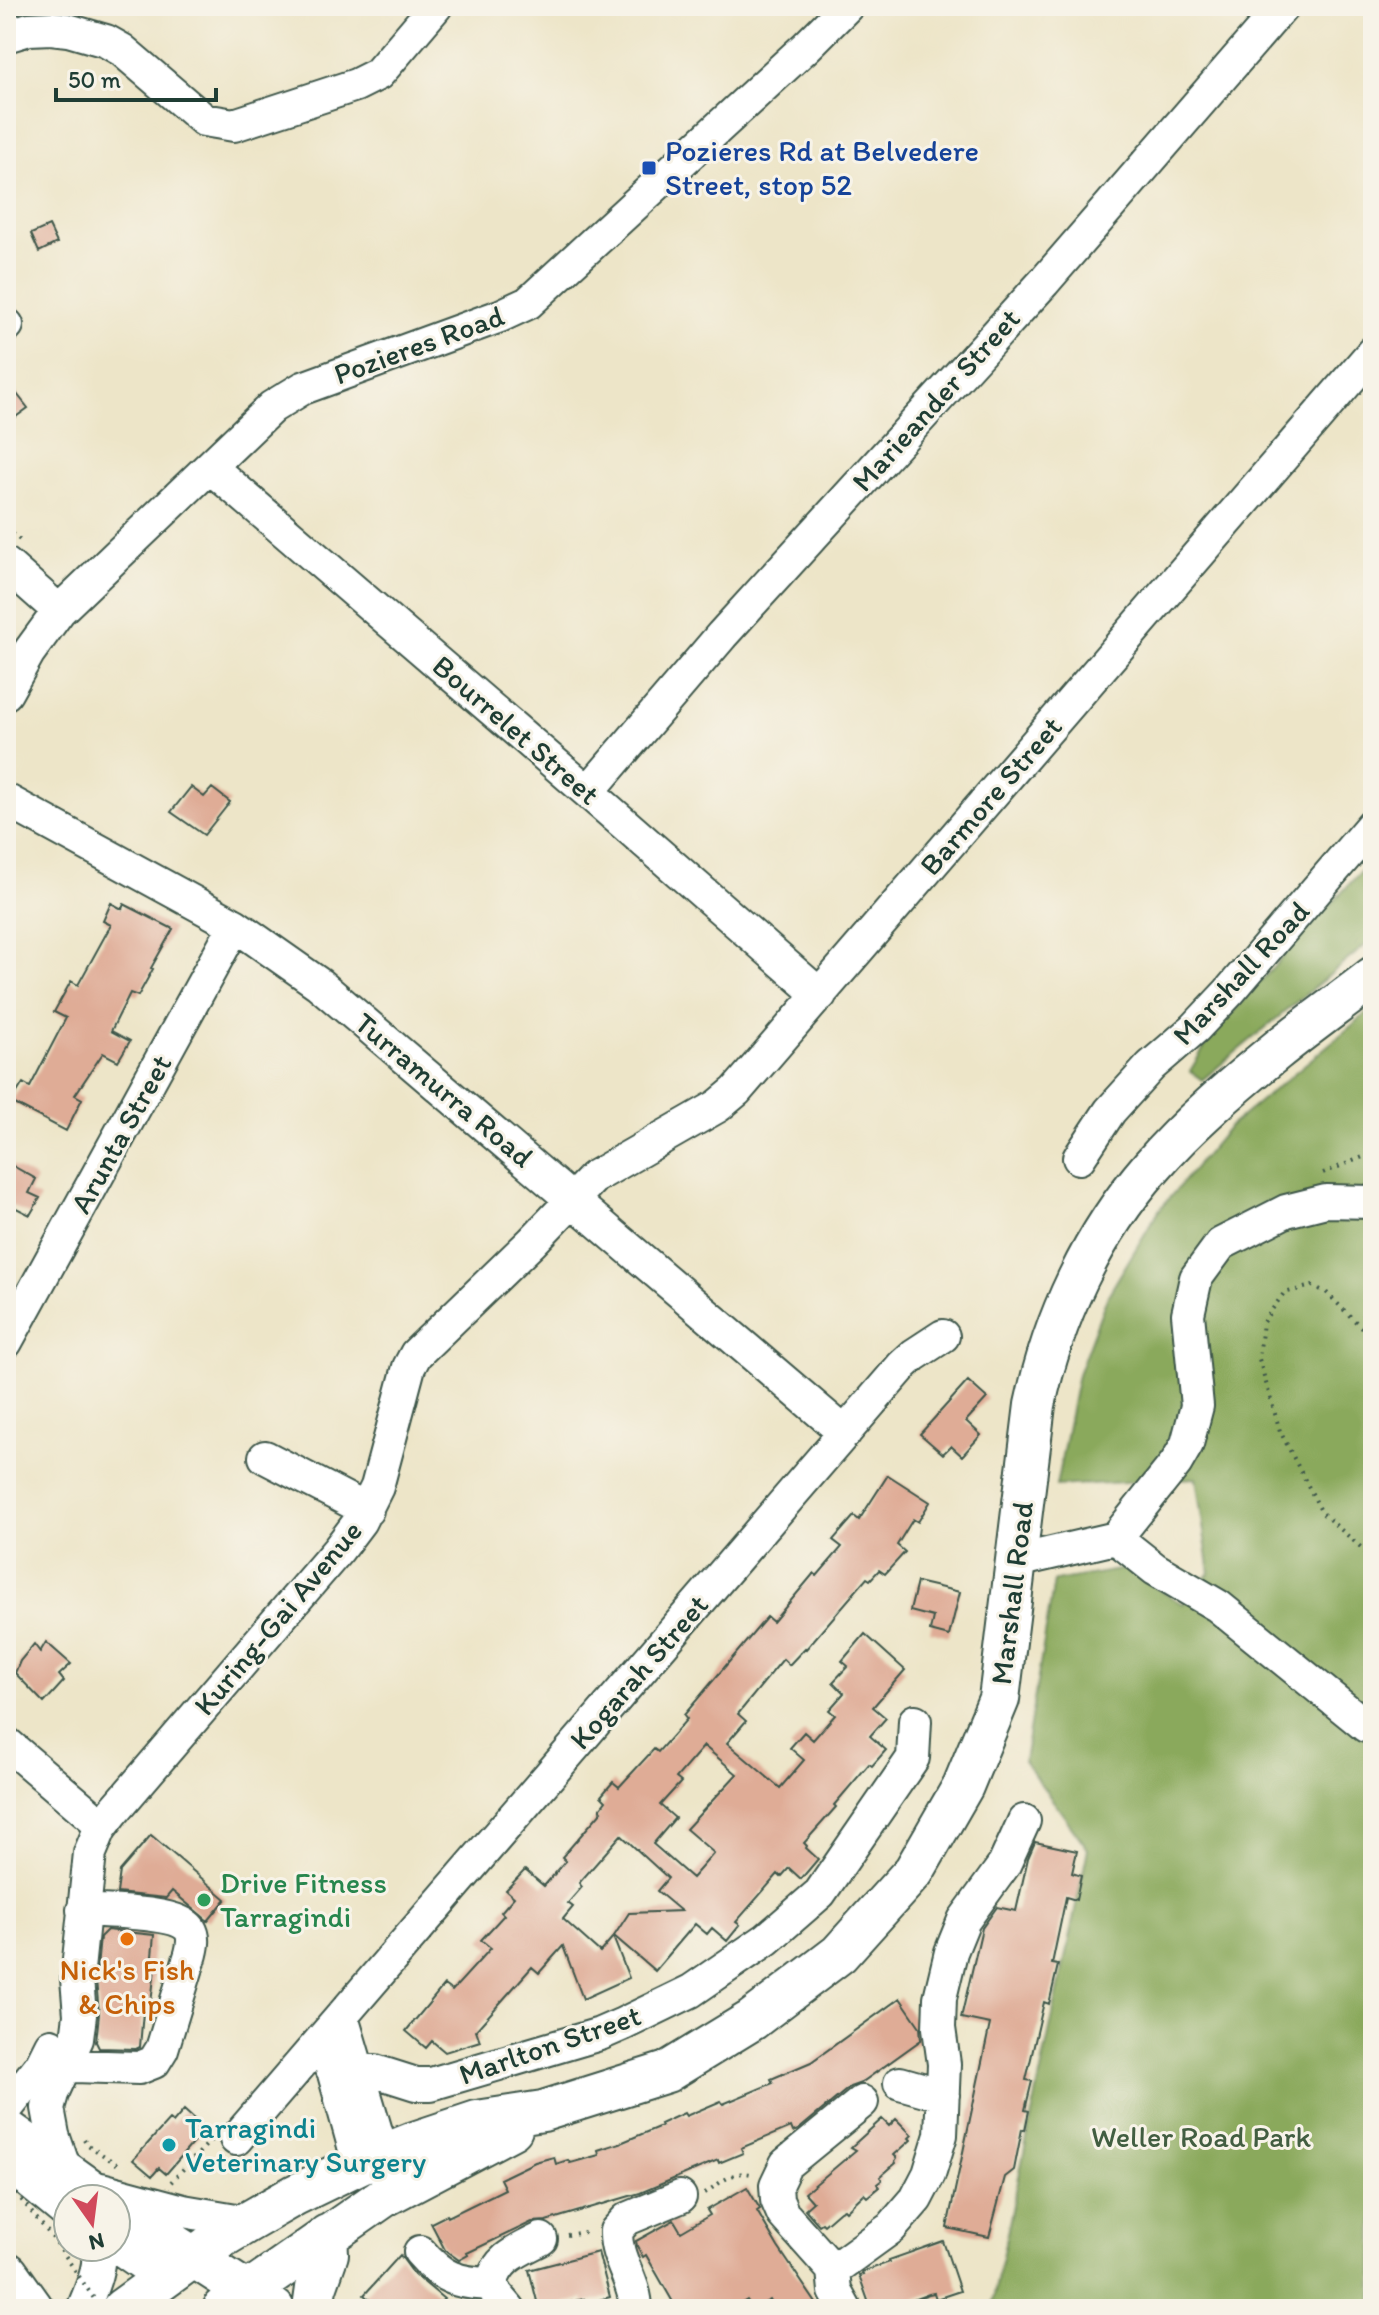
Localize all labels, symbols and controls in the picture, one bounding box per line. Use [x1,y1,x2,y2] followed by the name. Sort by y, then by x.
[56,52,216,102] scale bar
[68,65,121,94] text: 50 m
[665,132,979,203] place label: Pozieres Rd at Belvedere Street, stop 52
[640,159,658,177] marker: Pozieres Rd at Belvedere Street, stop 52
[329,296,510,392] street label: Pozieres Road
[844,300,1028,499] street label: Marieander Street
[425,647,608,812] street label: Bourrelet Street
[911,709,1070,883] street label: Barmore Street
[1164,893,1317,1053] street label: Marshall Road
[347,1004,541,1175] street label: Turramurra Road
[62,1048,179,1220] street label: Arunta Street
[982,1499,1041,1687] street label: Marshall Road
[185,1513,370,1723] street label: Kuring-Gai Avenue
[561,1587,716,1757] street label: Kogarah Street
[220,1864,387,1935] place label: Drive Fitness Tarragindi
[195,1891,213,1909] marker: Drive Fitness Tarragindi
[118,1930,136,1948] marker: Nick's Fish & Chips
[60,1951,194,2022] place label: Nick's Fish & Chips
[454,1996,646,2093] street label: Marlton Street
[185,2109,426,2180] place label: Tarragindi Veterinary Surgery
[1091,2118,1311,2155] park label: Weller Road Park
[160,2136,178,2154] marker: Tarragindi Veterinary Surgery
[52,2183,132,2263] north arrow
[86,2227,107,2257] text: N

